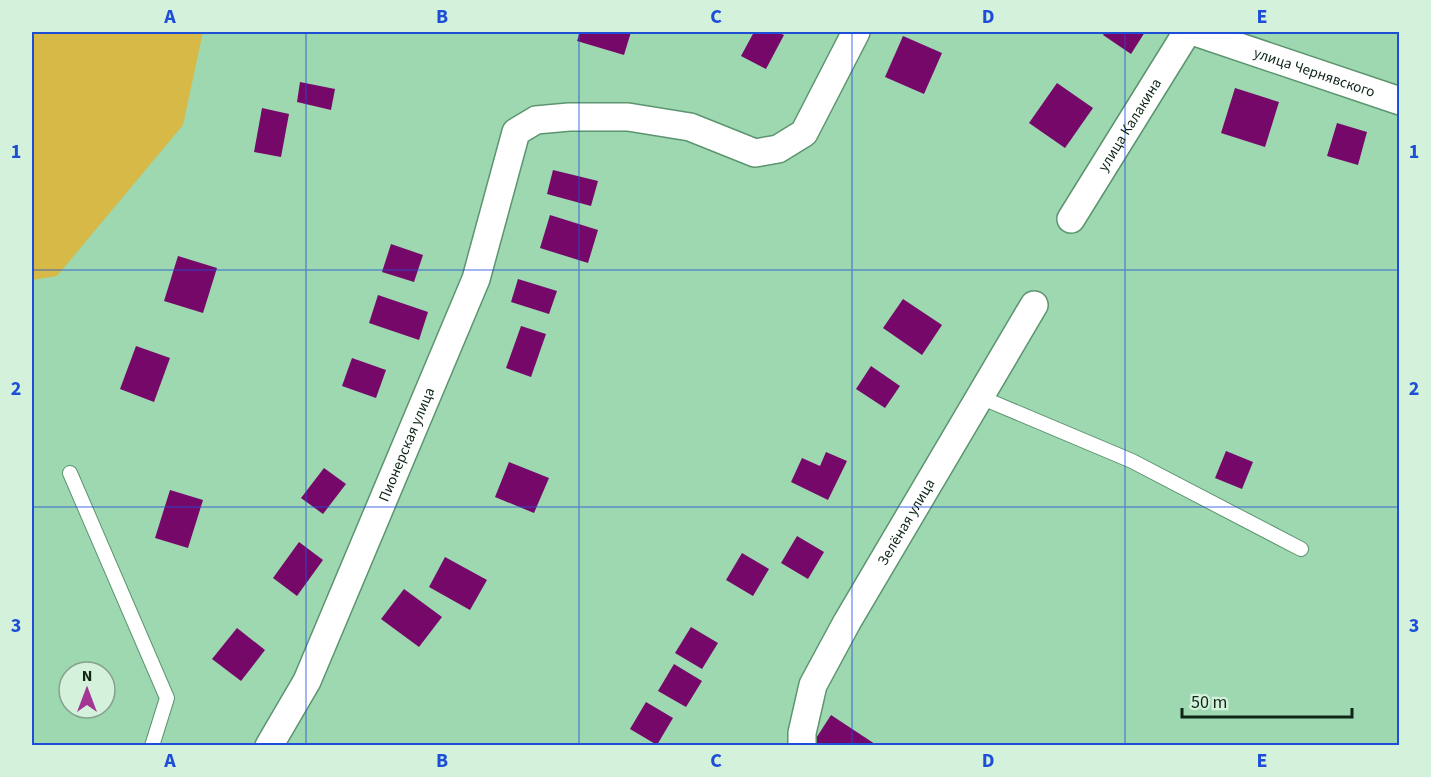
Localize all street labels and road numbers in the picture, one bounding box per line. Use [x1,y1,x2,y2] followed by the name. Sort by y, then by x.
[1251,42,1378,103] street label: улица Чернявского
[1093,74,1167,176] street label: улица Калакина
[374,384,440,505] street label: Пионерская улица
[873,475,940,569] street label: Зелёная улица

